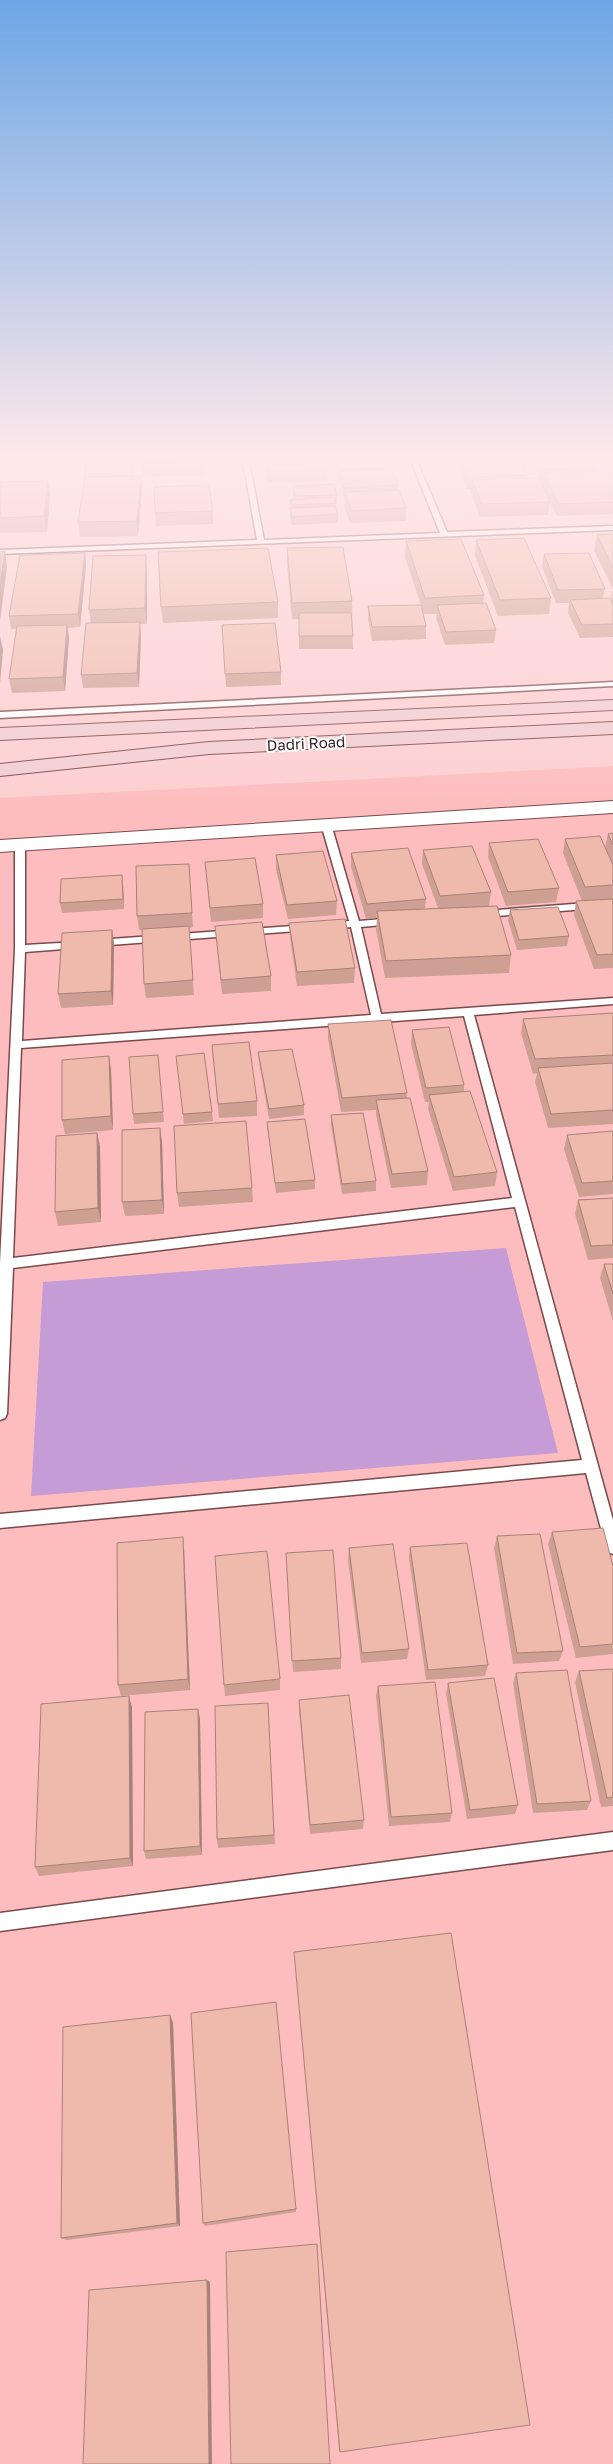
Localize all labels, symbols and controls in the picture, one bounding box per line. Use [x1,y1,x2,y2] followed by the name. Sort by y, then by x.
[266,732,346,754] street label: Dadri Road

